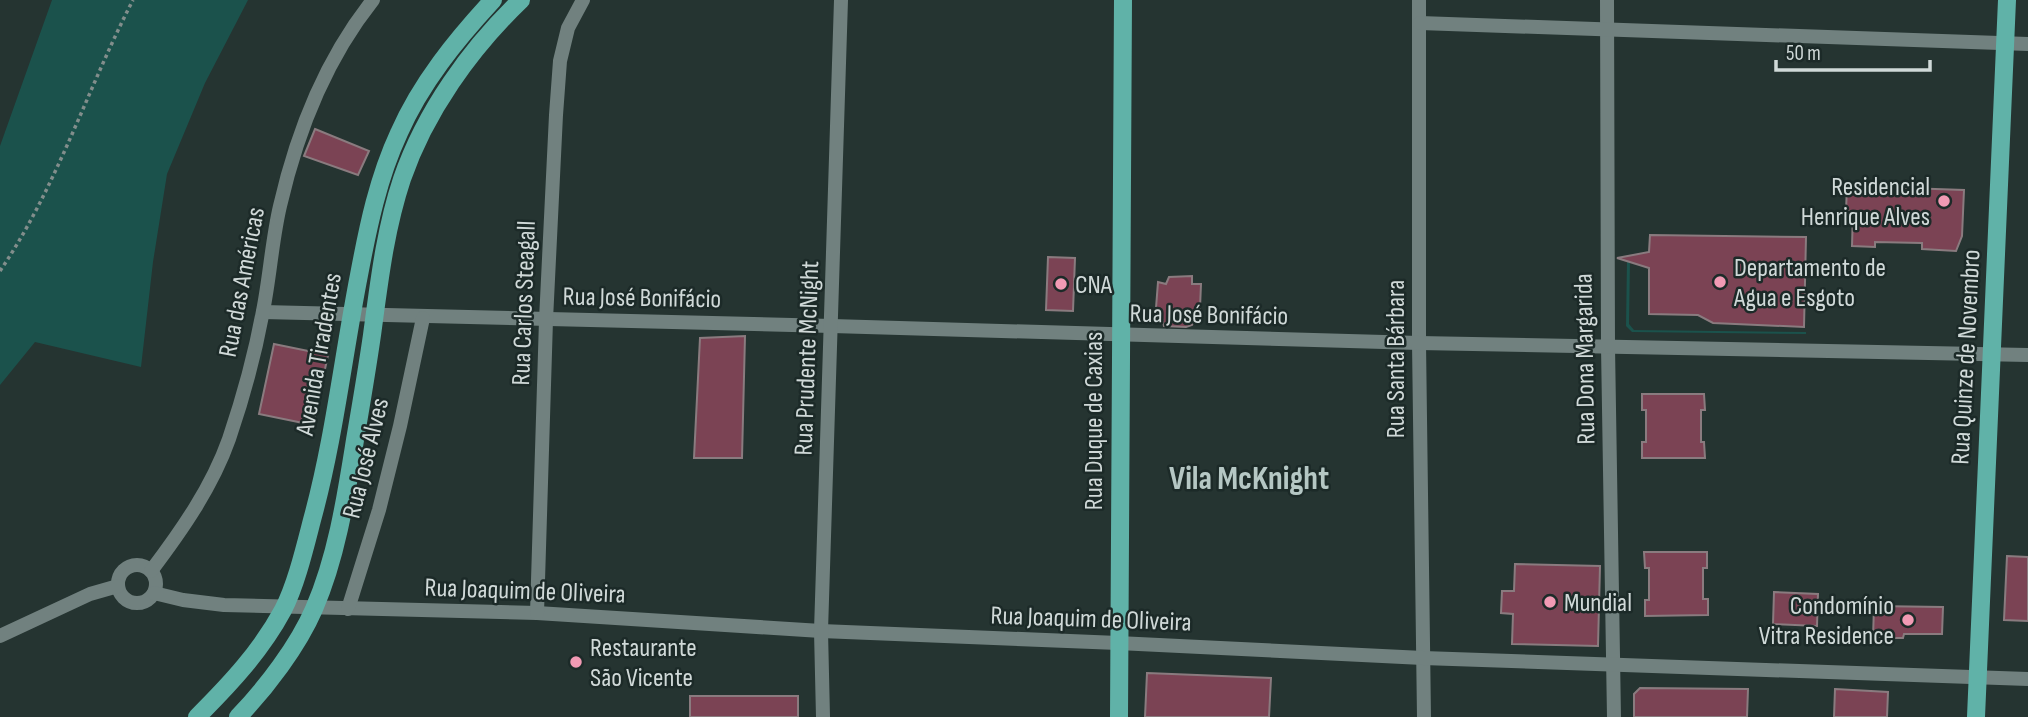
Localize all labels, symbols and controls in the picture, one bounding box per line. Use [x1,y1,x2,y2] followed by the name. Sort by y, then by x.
[1776,28,1930,72] scale bar
[1786,41,1821,66] text: 50 m
[1801,172,1930,233] place label: Residencial Henrique Alves
[1936,193,1952,209] marker: Residencial Henrique Alves
[213,205,272,360] street label: Rua das Américas
[506,220,543,386] street label: Rua Carlos Steagall
[1945,249,1988,465] street label: Rua Quinze de Novembro
[1733,253,1886,314] place label: Departamento de Agua e Esgoto
[789,260,826,456] street label: Rua Prudente McNight
[290,270,349,439] street label: Avenida Tiradentes
[1075,270,1113,301] place label: CNA
[1569,273,1602,445] street label: Rua Dona Margarida
[1712,274,1728,290] marker: Departamento de Agua e Esgoto
[1053,276,1069,292] marker: CNA
[1381,280,1412,438] street label: Rua Santa Bárbara
[562,282,722,315] street label: Rua José Bonifácio
[1129,299,1289,332] street label: Rua José Bonifácio
[1079,332,1110,510] street label: Rua Duque de Caxias
[337,395,396,522] street label: Rua José Alves
[1169,459,1329,499] district label: Vila McKnight
[424,572,626,610] street label: Rua Joaquim de Oliveira
[1564,588,1632,619] place label: Mundial
[1759,591,1894,652] place label: Condomínio Vitra Residence
[1542,594,1558,610] marker: Mundial
[990,600,1192,638] street label: Rua Joaquim de Oliveira
[1900,612,1916,628] marker: Condomínio Vitra Residence
[590,633,697,694] place label: Restaurante São Vicente
[568,654,584,670] marker: Restaurante São Vicente

